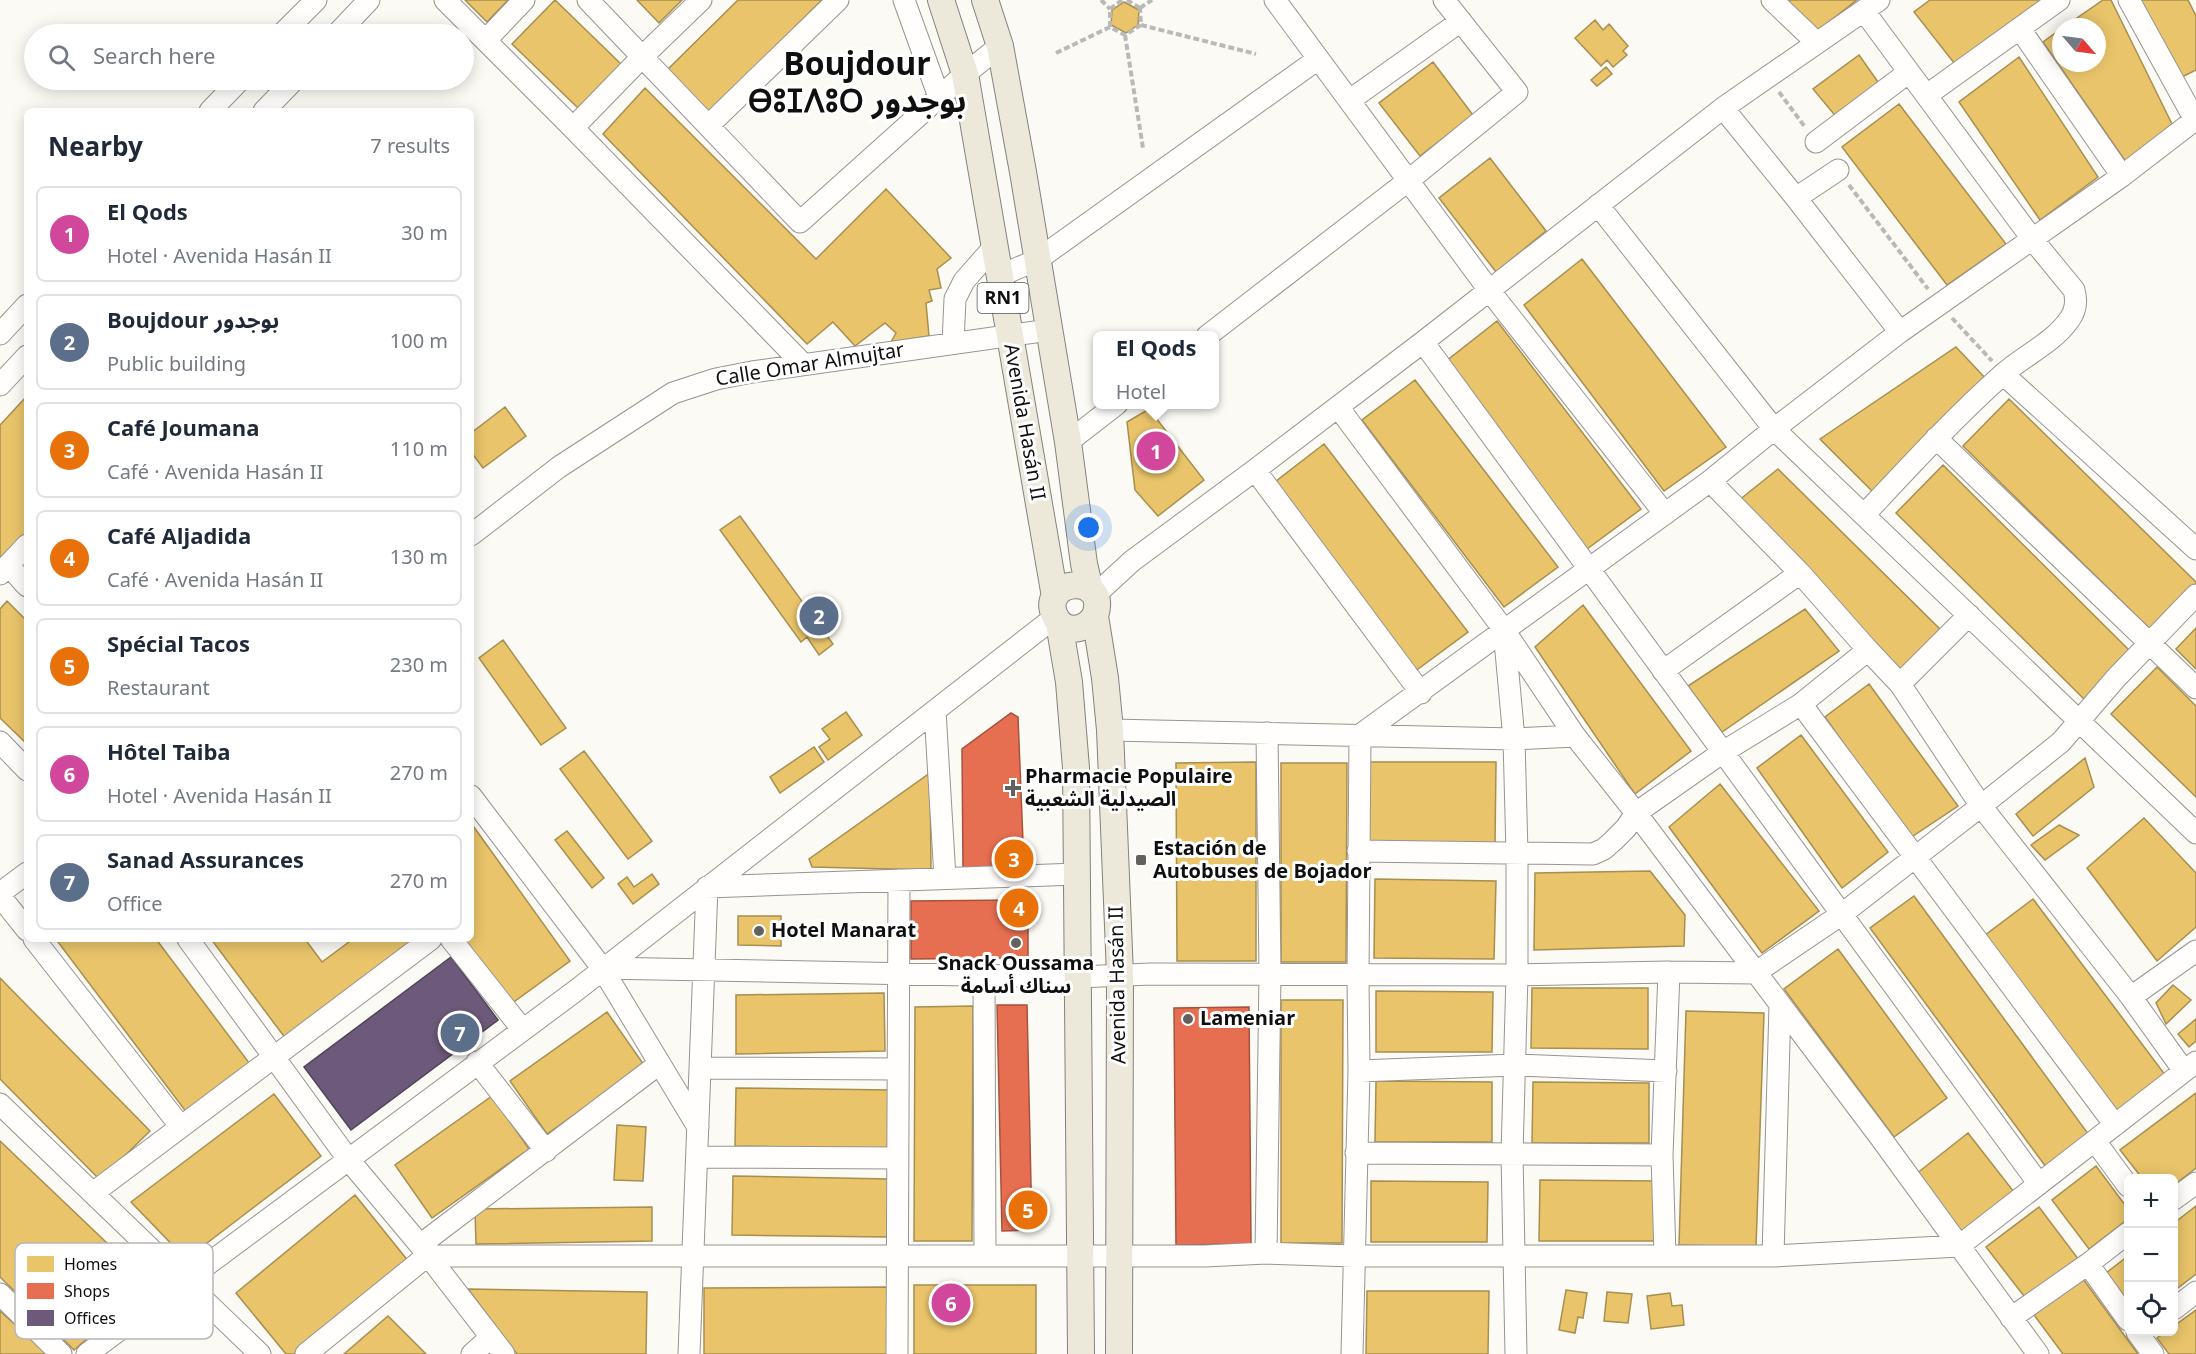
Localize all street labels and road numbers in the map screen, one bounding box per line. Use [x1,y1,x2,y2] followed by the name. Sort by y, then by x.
[978,283,1028,313] road number: RN1
[713,329,907,401] street label: Calle Omar Almujtar
[990,340,1058,504] street label: Avenida Hasán II
[1096,905,1140,1065] street label: Avenida Hasán II

